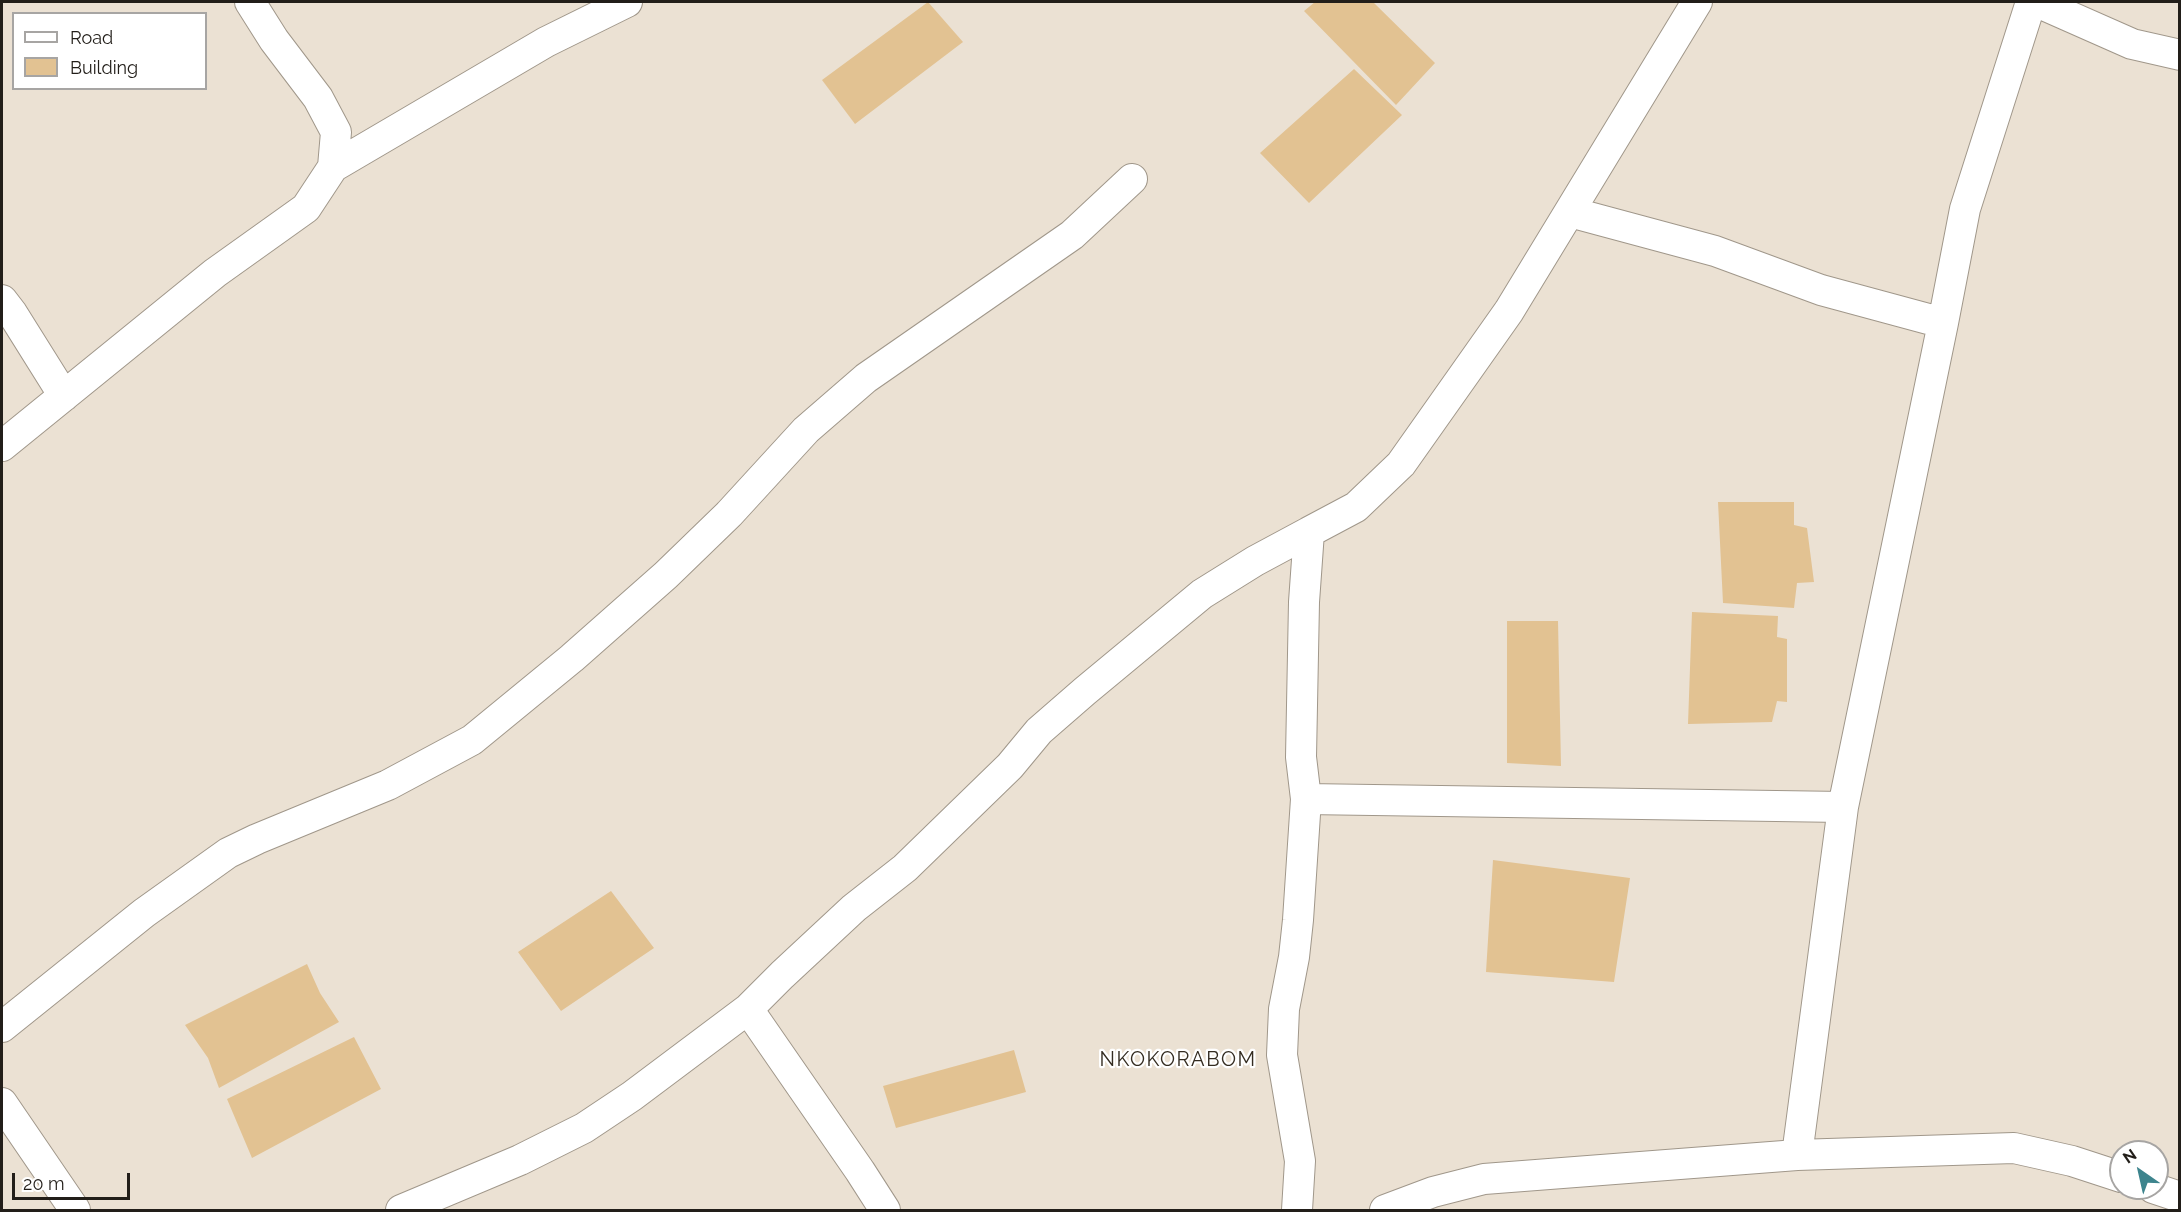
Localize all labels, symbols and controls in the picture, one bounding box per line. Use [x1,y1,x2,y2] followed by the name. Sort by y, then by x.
[12,12,207,90] legend
[70,27,113,48] text: Road
[70,57,138,78] text: Building
[1099,1048,1257,1072] district label: NKOKORABOM
[2109,1140,2169,1200] north arrow
[2119,1145,2140,1168] text: N
[15,1161,134,1199] scale bar
[23,1173,65,1194] text: 20 m

